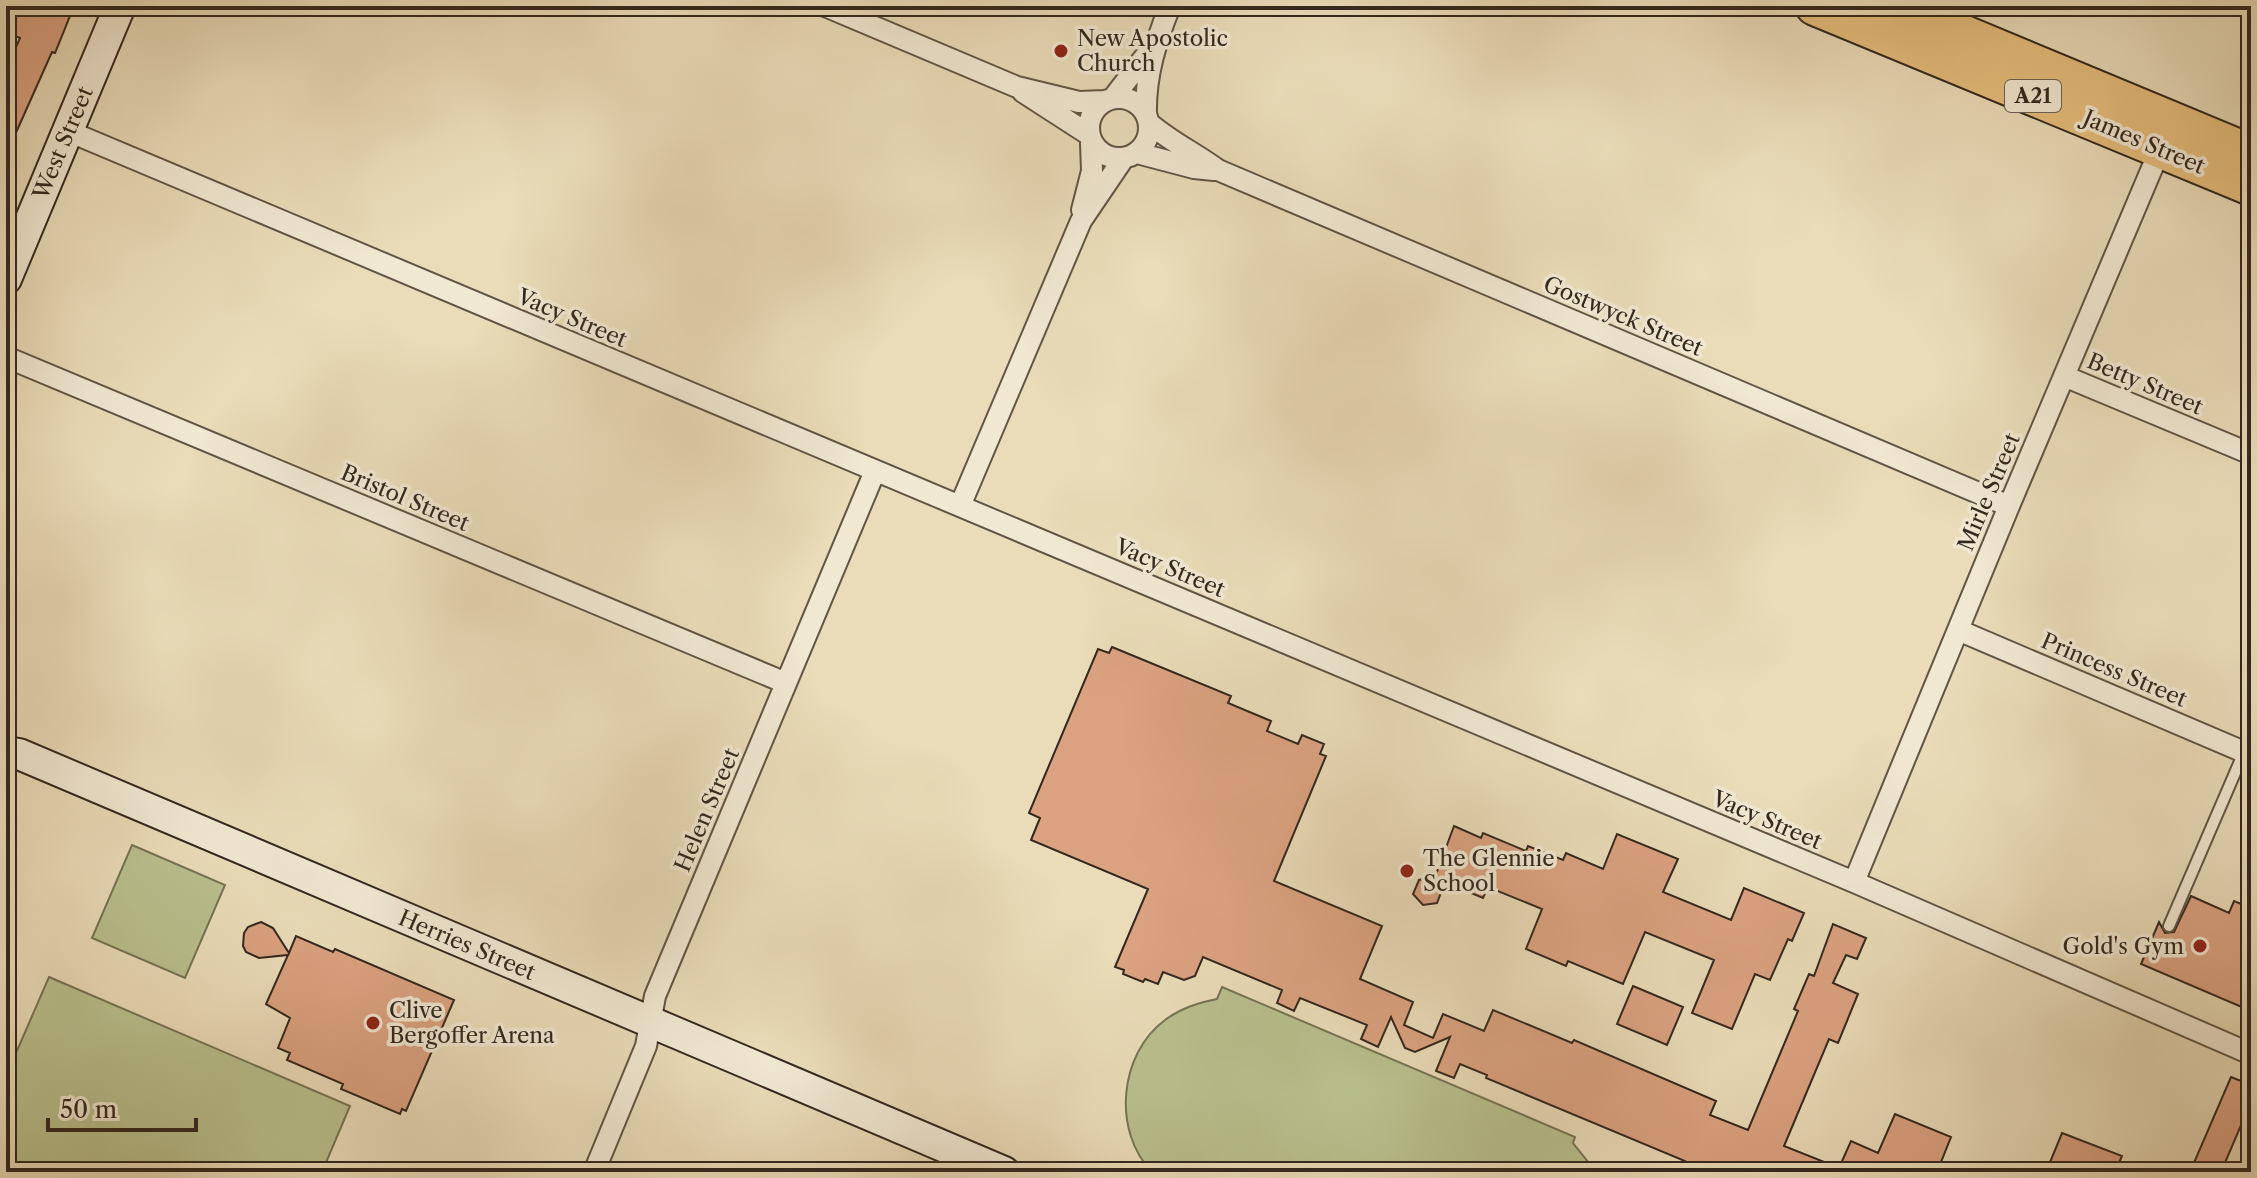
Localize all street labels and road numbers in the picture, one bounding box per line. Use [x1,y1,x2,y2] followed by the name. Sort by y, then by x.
[2005,80,2061,112] road number: A21
[27,82,99,204] street label: West Street
[2076,103,2209,180] street label: James Street
[1539,270,1707,362] street label: Gostwyck Street
[512,282,631,353] street label: Vacy Street
[2083,348,2207,421] street label: Betty Street
[1952,429,2026,555] street label: Mirle Street
[337,459,473,537] street label: Bristol Street
[1110,532,1229,603] street label: Vacy Street
[2037,627,2191,713] street label: Princess Street
[669,744,745,876] street label: Helen Street
[1707,784,1826,855] street label: Vacy Street
[395,904,540,986] street label: Herries Street

